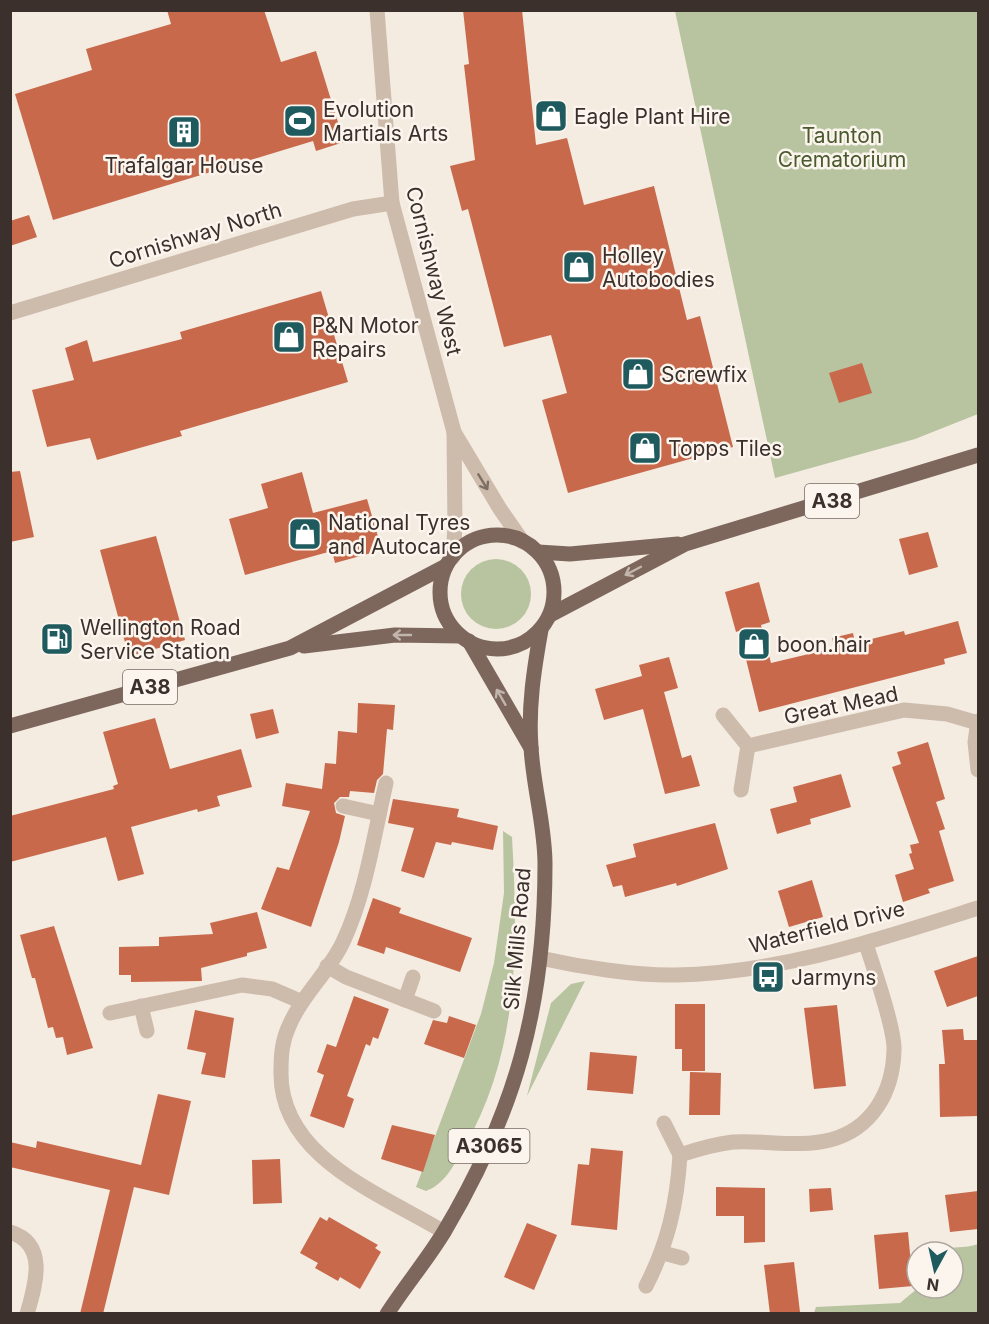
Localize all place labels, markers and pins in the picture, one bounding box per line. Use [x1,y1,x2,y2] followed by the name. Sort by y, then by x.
[323,97,448,146] place label: Evolution Martials Arts
[533,98,569,134] shop icon: Eagle Plant Hire
[282,103,318,139] sports icon: Evolution Martials Arts
[574,104,731,129] place label: Eagle Plant Hire
[166,114,202,150] building icon: Trafalgar House
[105,153,263,178] place label: Trafalgar House
[602,243,715,292] place label: Holley Autobodies
[561,249,597,285] shop icon: Holley Autobodies
[312,313,419,362] place label: P&N Motor Repairs
[271,319,307,355] shop icon: P&N Motor Repairs
[620,356,656,392] shop icon: Screwfix
[661,362,747,387] place label: Screwfix
[627,430,663,466] shop icon: Topps Tiles
[668,436,782,461] place label: Topps Tiles
[328,510,470,559] place label: National Tyres and Autocare
[287,516,323,552] shop icon: National Tyres and Autocare
[80,615,241,664] place label: Wellington Road Service Station
[39,621,75,657] fuel station icon: Wellington Road Service Station
[736,626,772,662] shop icon: boon.hair
[777,632,871,657] place label: boon.hair
[750,959,786,995] bus stop icon: Jarmyns
[791,965,876,990] place label: Jarmyns

